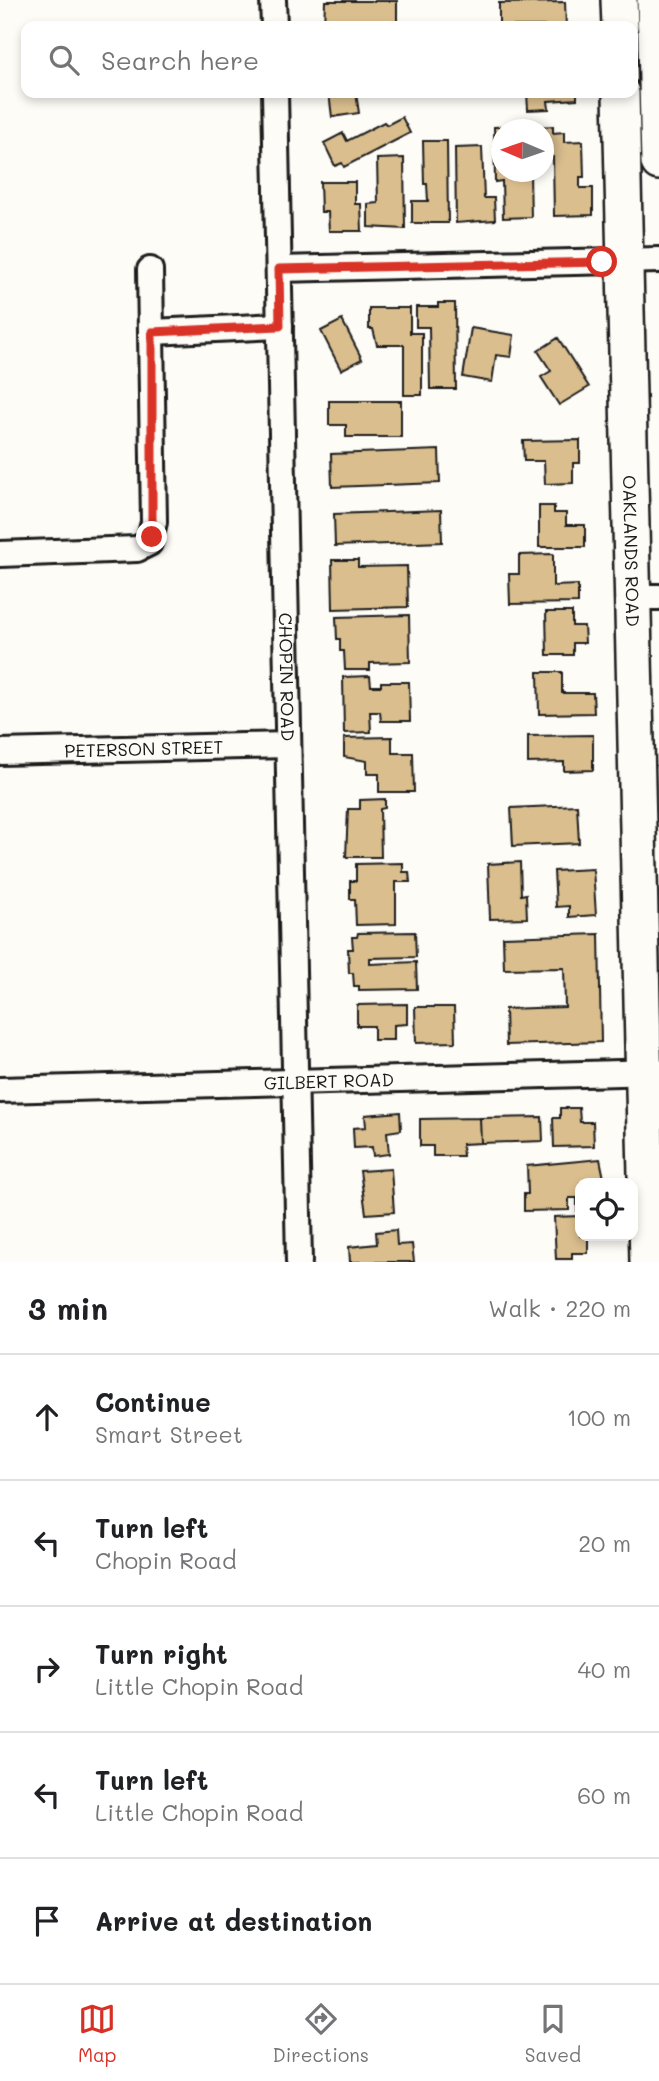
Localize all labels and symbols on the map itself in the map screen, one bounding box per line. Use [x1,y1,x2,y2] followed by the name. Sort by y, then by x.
[491,119,554,182] north arrow
[586,246,617,277] route start
[618,475,645,627] street label: OAKLANDS ROAD
[136,521,167,552] route end
[274,612,300,741] street label: CHOPIN ROAD
[64,735,224,762] street label: PETERSON STREET
[263,1067,394,1095] street label: GILBERT ROAD

